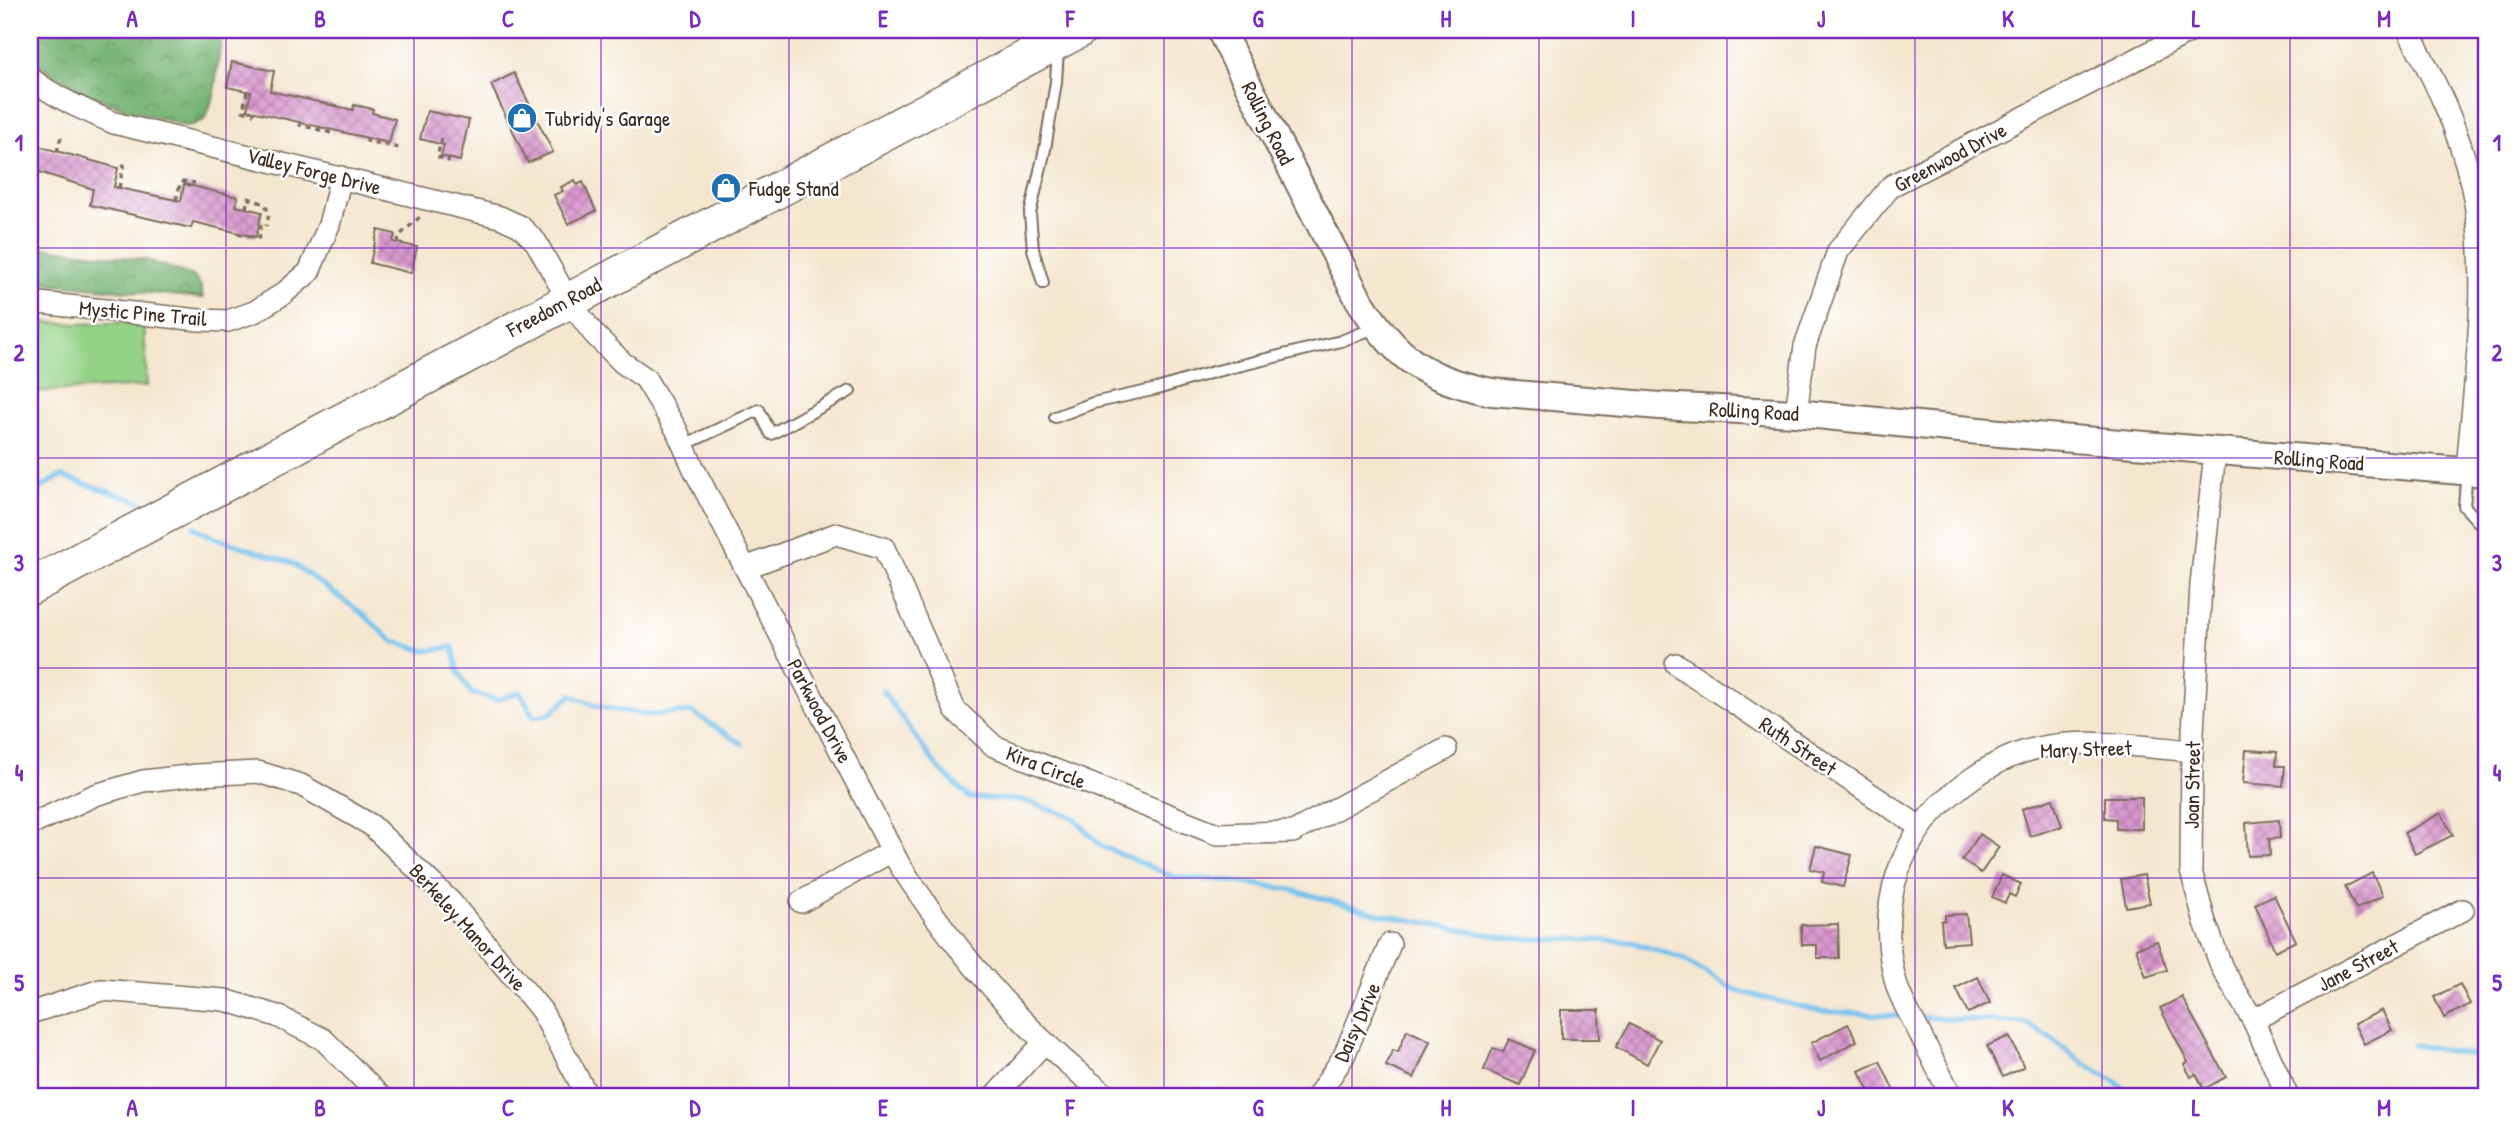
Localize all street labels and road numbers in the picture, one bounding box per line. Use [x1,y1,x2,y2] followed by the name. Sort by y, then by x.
[1235,76,1301,170] street label: Rolling Road
[1889,115,2011,199] street label: Greenwood Drive
[244,140,384,202] street label: Valley Forge Drive
[501,270,606,344] street label: Freedom Road
[78,293,209,333] street label: Mystic Pine Trail
[1708,394,1800,428] street label: Rolling Road
[2273,442,2365,478] street label: Rolling Road
[780,654,860,768] street label: Parkwood Drive
[1754,709,1843,783] street label: Ruth Street
[2040,733,2133,765] street label: Mary Street
[1002,739,1090,795] street label: Kira Circle
[2177,740,2207,829] street label: Joan Street
[403,857,533,997] street label: Berkeley Manor Drive
[2313,931,2404,998] street label: Jane Street
[1327,978,1387,1066] street label: Daisy Drive

